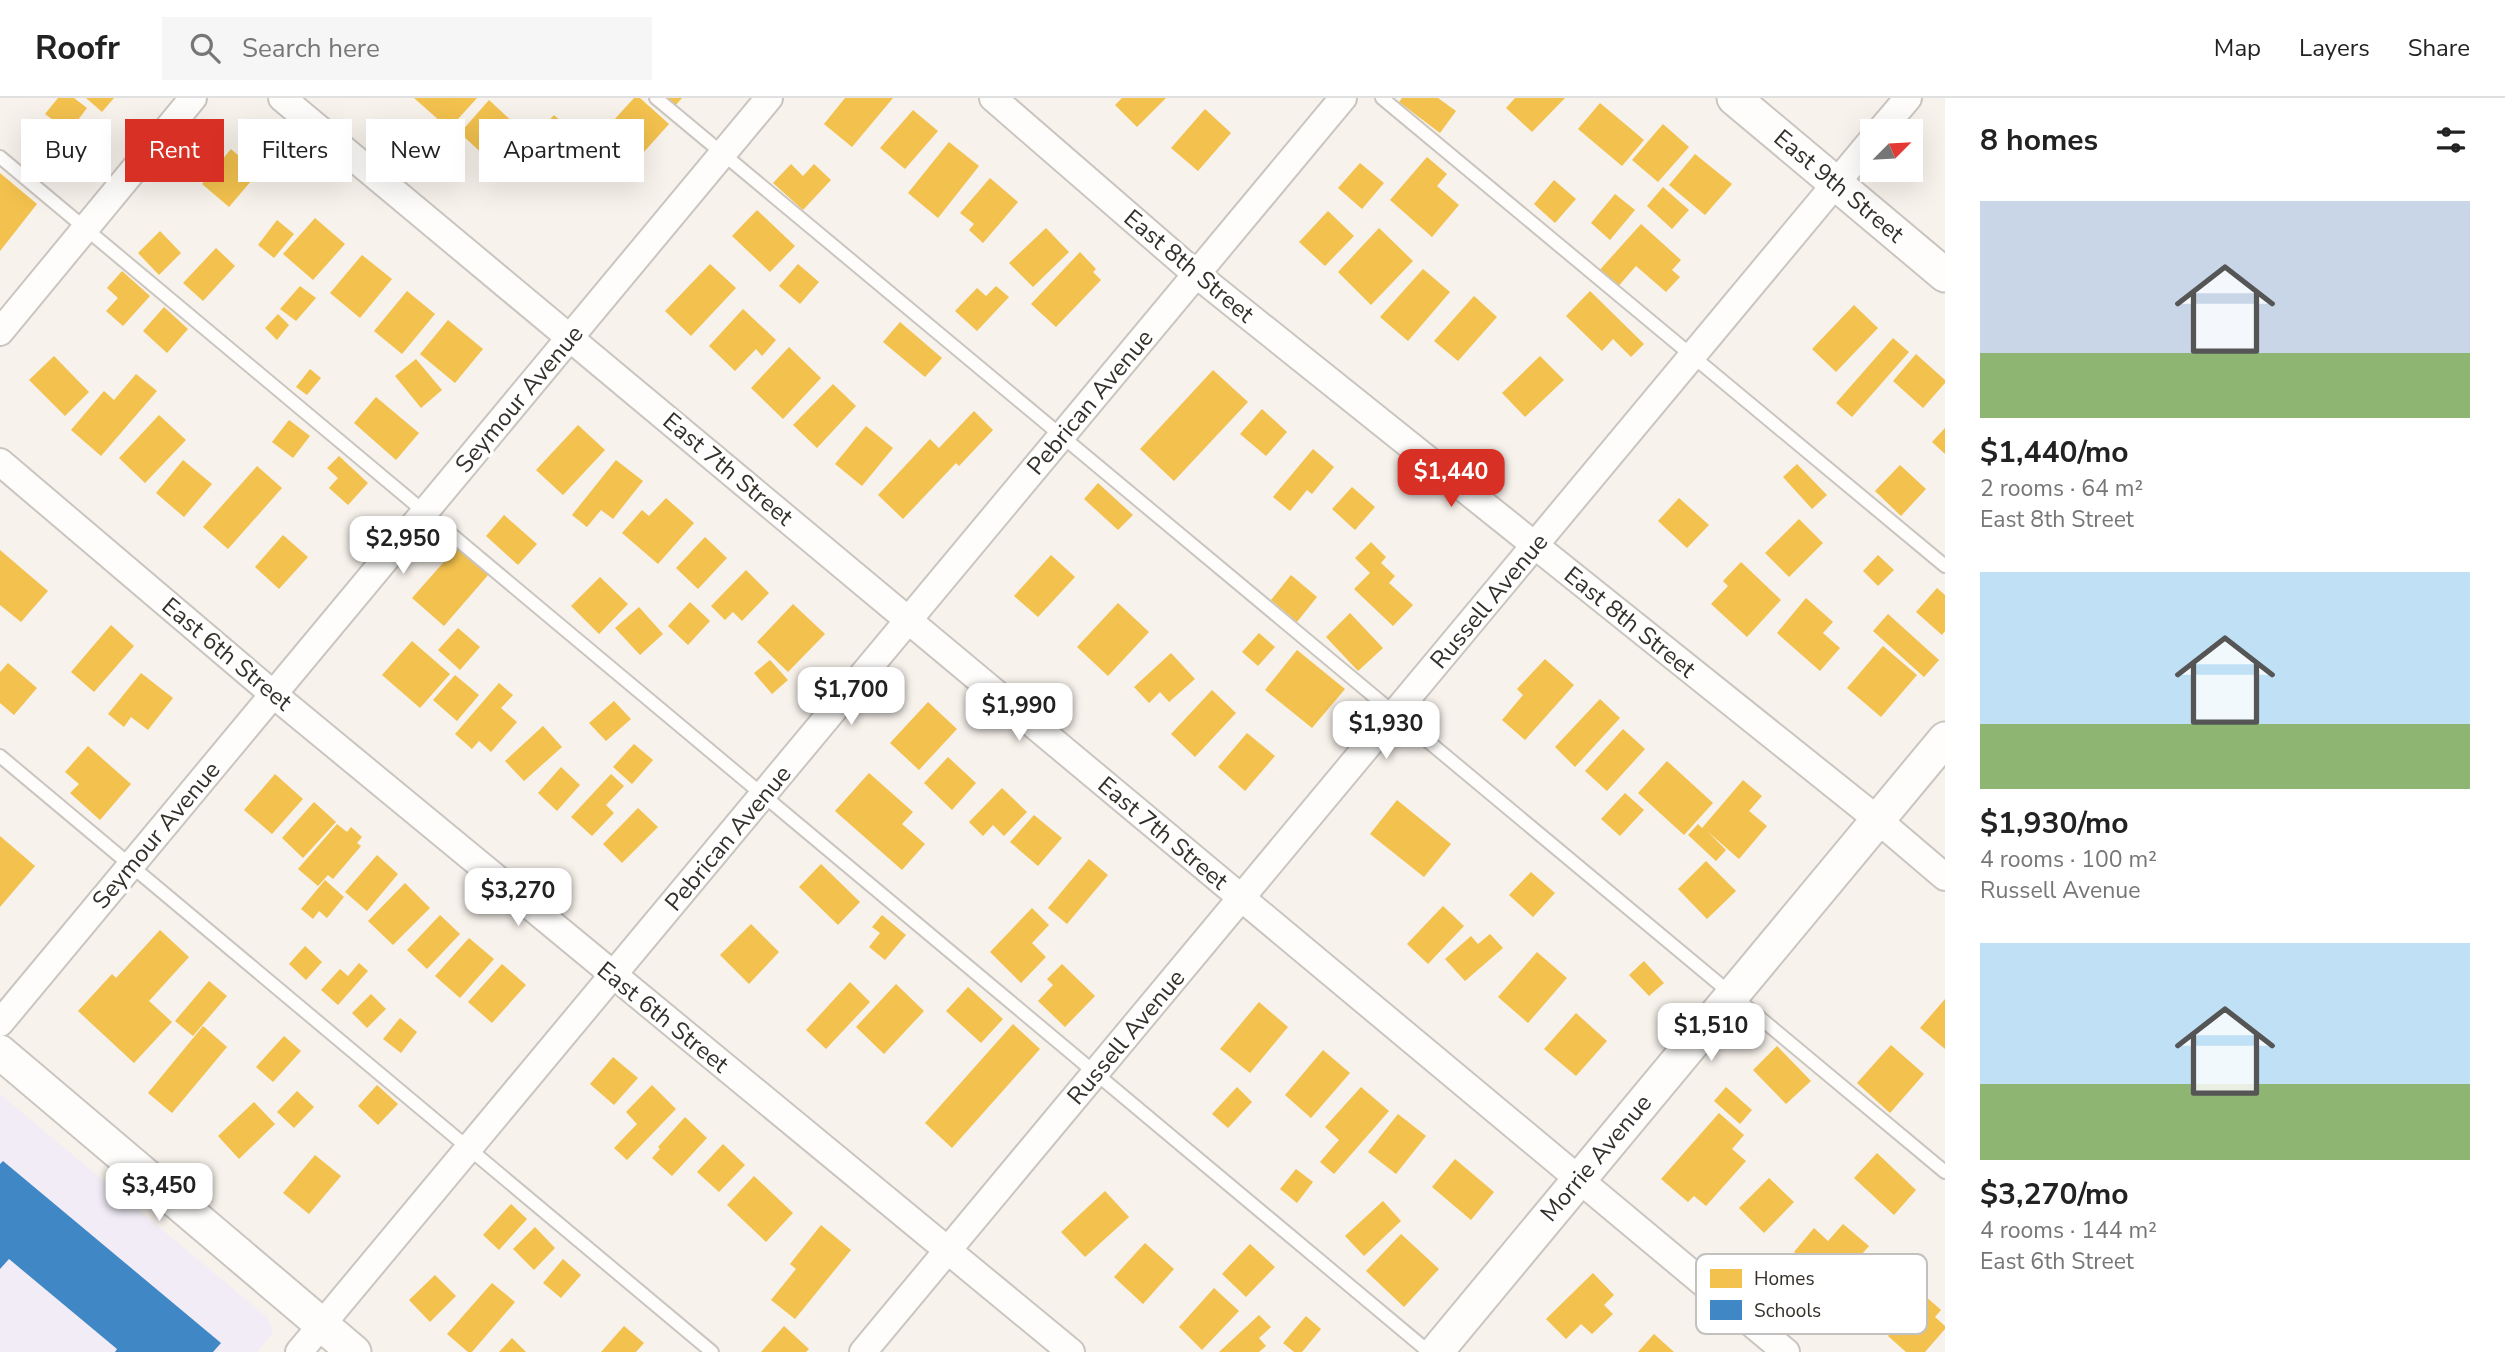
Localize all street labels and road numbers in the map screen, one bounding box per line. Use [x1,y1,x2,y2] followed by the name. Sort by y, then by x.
[1767,122,1911,250] street label: East 9th Street
[1117,202,1261,330] street label: East 8th Street
[448,318,590,480] street label: Seymour Avenue
[1020,322,1160,482] street label: Pebrican Avenue
[656,405,800,533] street label: East 7th Street
[1423,527,1555,675] street label: Russell Avenue
[1558,559,1703,685] street label: East 8th Street
[155,590,299,718] street label: East 6th Street
[85,754,227,916] street label: Seymour Avenue
[658,758,798,918] street label: Pebrican Avenue
[1091,769,1235,897] street label: East 7th Street
[591,954,736,1080] street label: East 6th Street
[1060,963,1192,1111] street label: Russell Avenue
[1533,1087,1659,1229] street label: Morrie Avenue

